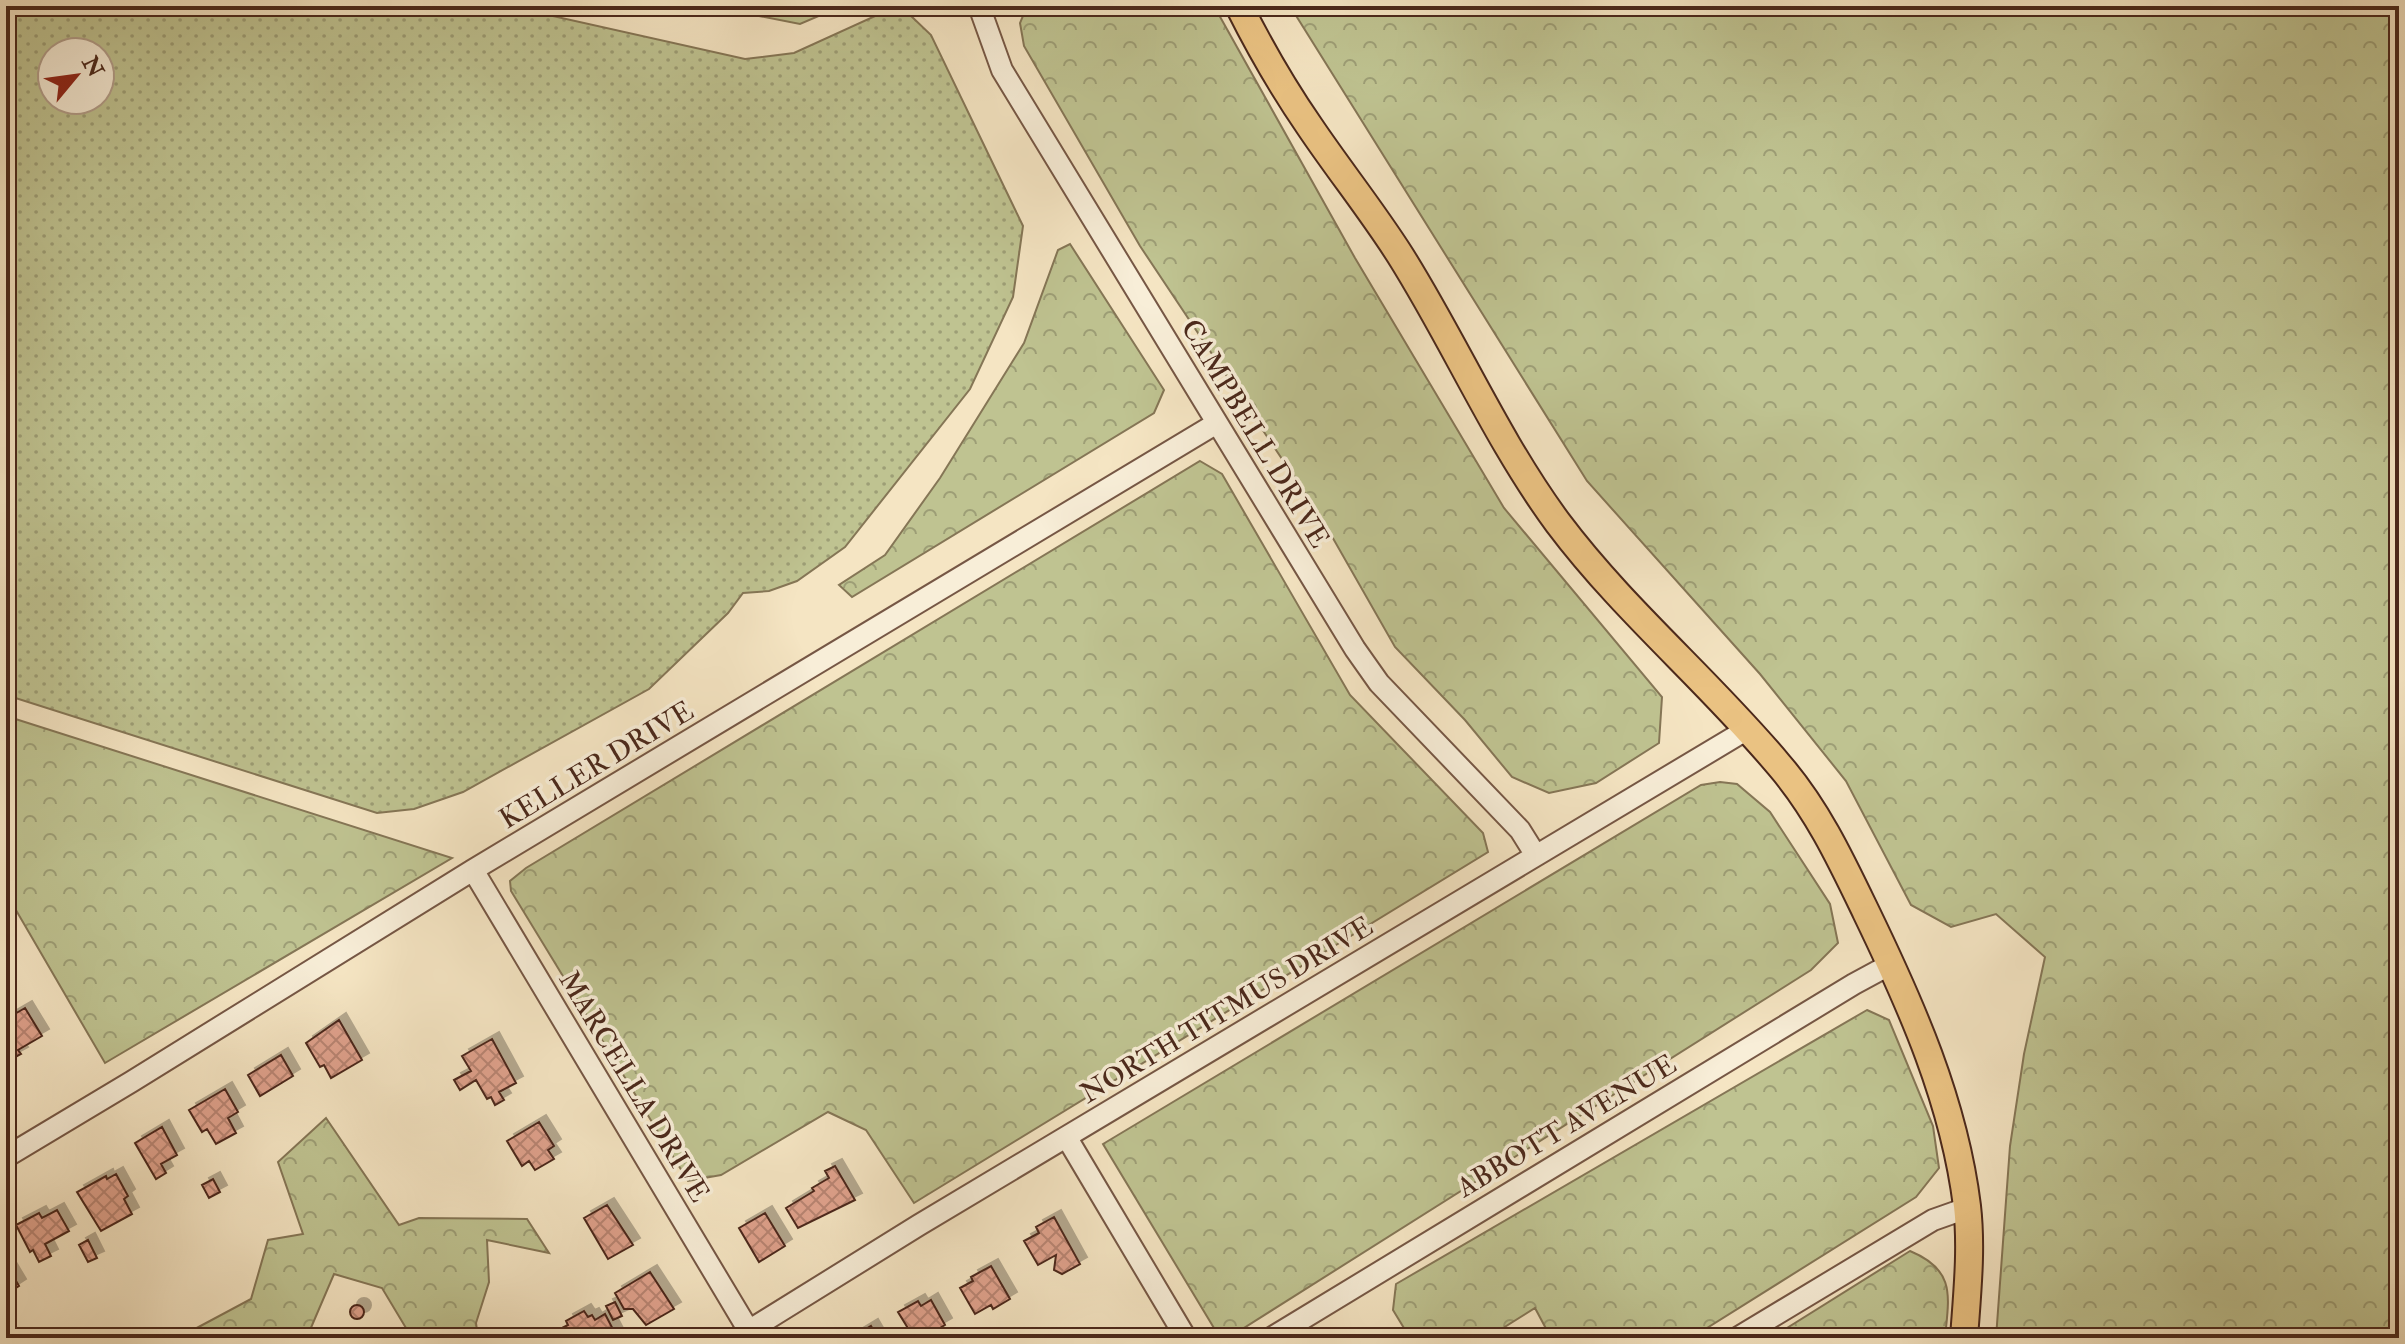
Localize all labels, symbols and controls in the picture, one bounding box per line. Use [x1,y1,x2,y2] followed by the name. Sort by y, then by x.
[36,36,116,116] north arrow
[75,51,110,82] text: N
[1173,313,1337,554] street label: CAMPBELL DRIVE
[493,694,700,837] street label: KELLER DRIVE
[1074,909,1379,1112] street label: NORTH TITMUS DRIVE
[551,965,717,1209] street label: MARCELLA DRIVE
[1450,1047,1683,1206] street label: ABBOTT AVENUE

